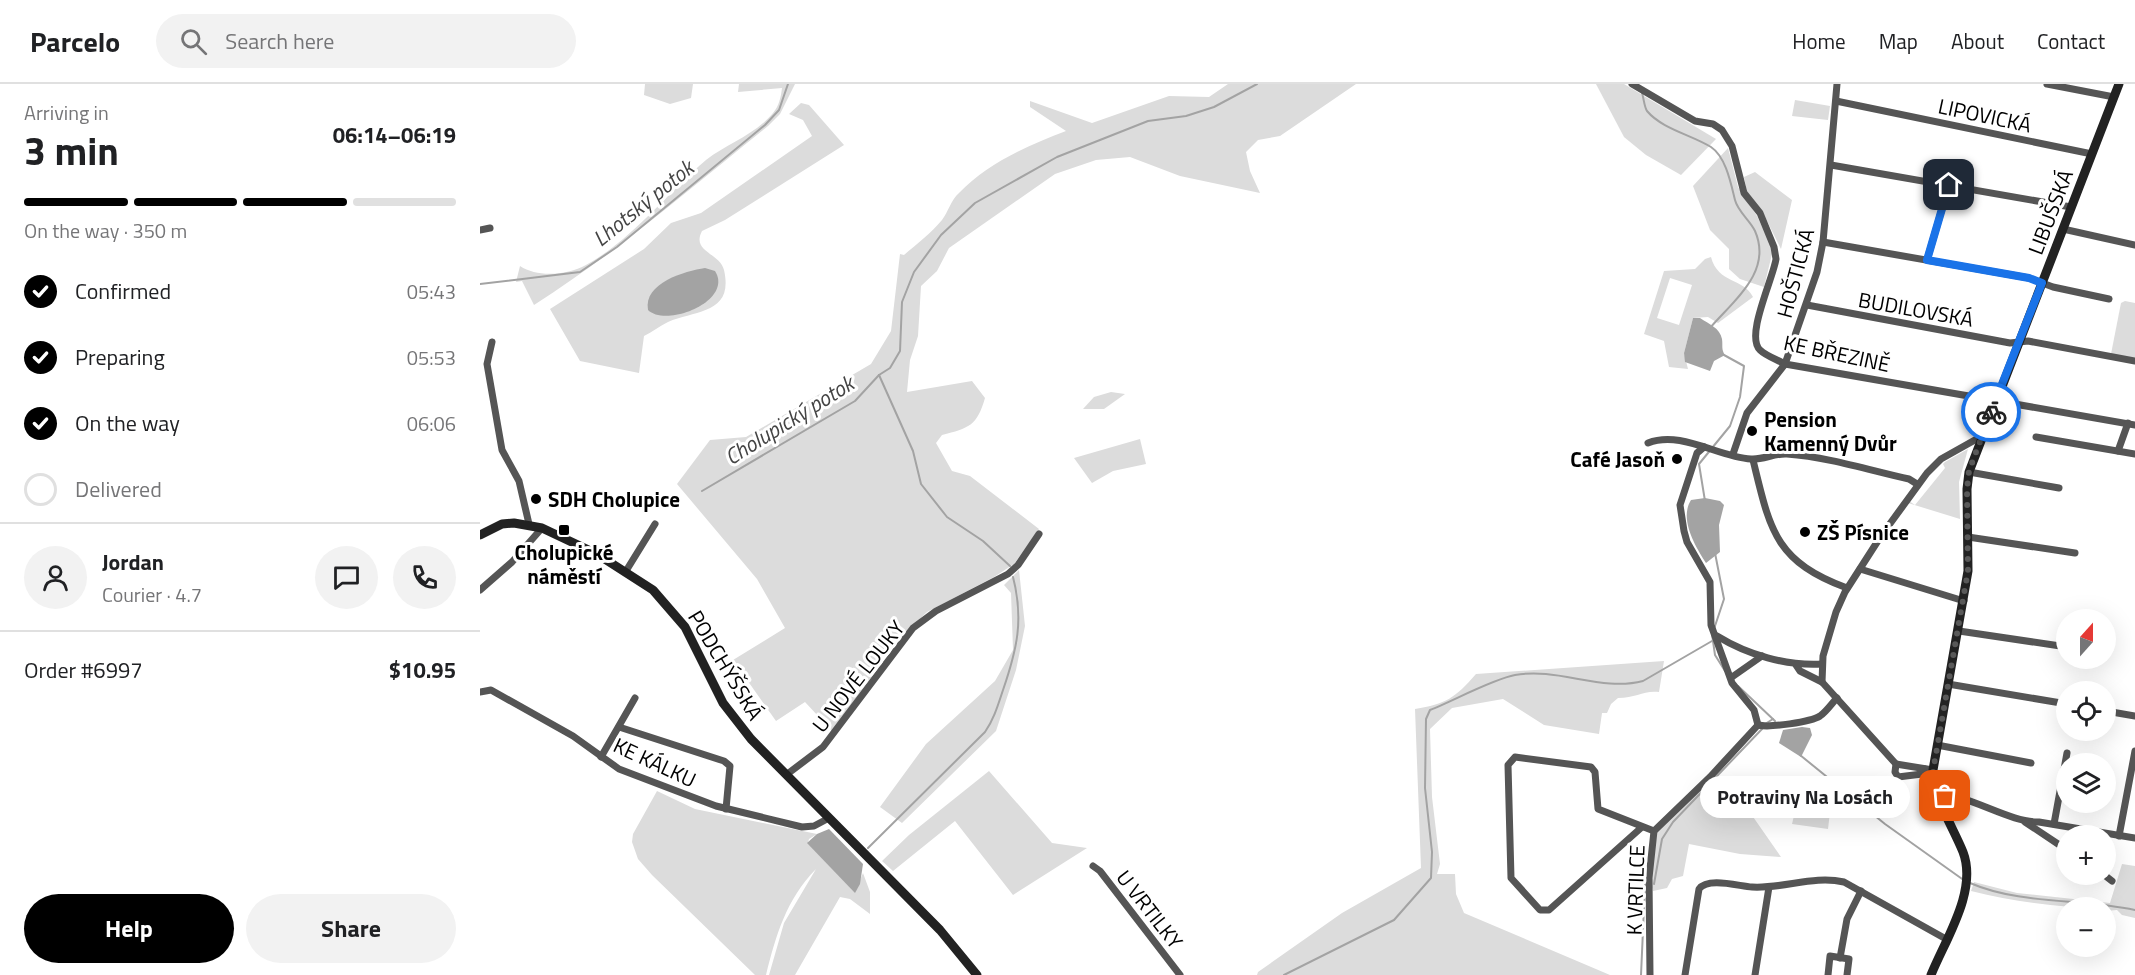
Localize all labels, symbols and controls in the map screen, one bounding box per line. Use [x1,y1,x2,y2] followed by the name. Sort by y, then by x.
[156,14,576,68] search box
[30,20,120,63] text: Parcelo
[225,24,334,58] text: Search here
[177,25,210,58] icon: search
[1792,25,1846,57] text: Home
[1879,25,1918,57] text: Map
[1951,25,2004,57] text: About
[2037,25,2105,57] text: Contact
[1935,90,2035,141] street label: LIPOVICKÁ
[24,97,109,128] text: Arriving in
[333,118,456,152] text: 06:14–06:19
[24,121,119,180] text: 3 min
[585,150,703,255] water label: Lhotský potok
[1923,159,1974,210] pin
[2019,164,2081,259] street label: LIBUŠSKÁ
[1932,168,1965,201] icon: home
[24,215,187,246] text: On the way · 350 m
[1768,224,1822,321] street label: HOŠTICKÁ
[75,274,171,308] text: Confirmed
[24,275,57,308] icon: check
[407,276,456,307] text: 05:43
[1856,283,1977,335] street label: BUDILOVSKÁ
[1781,326,1893,380] street label: KE BŘEZINĚ
[75,340,165,374] text: Preparing
[24,341,57,374] icon: check
[407,342,456,373] text: 05:53
[718,365,862,473] water label: Cholupický potok
[1961,382,2021,442] courier
[1975,396,2008,429] icon: bike
[1764,403,1897,459] place label: Pension Kamenný Dvůr
[75,406,180,440] text: On the way
[24,407,57,440] icon: check
[407,408,456,439] text: 06:06
[1745,424,1759,438] marker: Pension Kamenný Dvůr
[1570,443,1665,475] place label: Café Jasoň
[1670,452,1684,466] marker: Café Jasoň
[75,472,162,506] text: Delivered
[548,483,680,515] place label: SDH Cholupice
[529,492,543,506] marker: SDH Cholupice
[1817,516,1909,548] place label: ZŠ Písnice
[557,523,571,537] marker: Cholupické náměstí
[1798,525,1812,539] marker: ZŠ Písnice
[514,536,614,592] place label: Cholupické náměstí
[102,545,164,579] text: Jordan
[24,546,87,609] button: person
[315,546,378,609] button: chat
[393,546,456,609] button: phone
[102,579,202,610] text: Courier · 4.7
[680,604,772,727] street label: PODCHÝŠSKÁ
[2056,609,2116,669] north arrow
[2056,609,2116,957] map controls
[804,613,912,739] street label: U NOVÉ LOUKY
[24,653,143,687] text: Order #6997
[389,653,456,687] text: $10.95
[2056,681,2116,741] button: locate
[608,729,702,795] street label: KE KÁLKU
[2056,753,2116,813] button: layers
[1919,770,1970,821] pin
[1699,775,1909,817] callout: Potraviny Na Losách
[1928,779,1961,812] icon: bag
[1717,781,1893,812] text: Potraviny Na Losách
[2056,825,2116,885] button: +
[1617,844,1653,936] street label: K VRTILCE
[1109,863,1192,956] street label: U VRTILKY
[24,894,234,963] button: Help
[246,894,456,963] button: Share
[2056,897,2116,957] button: −

